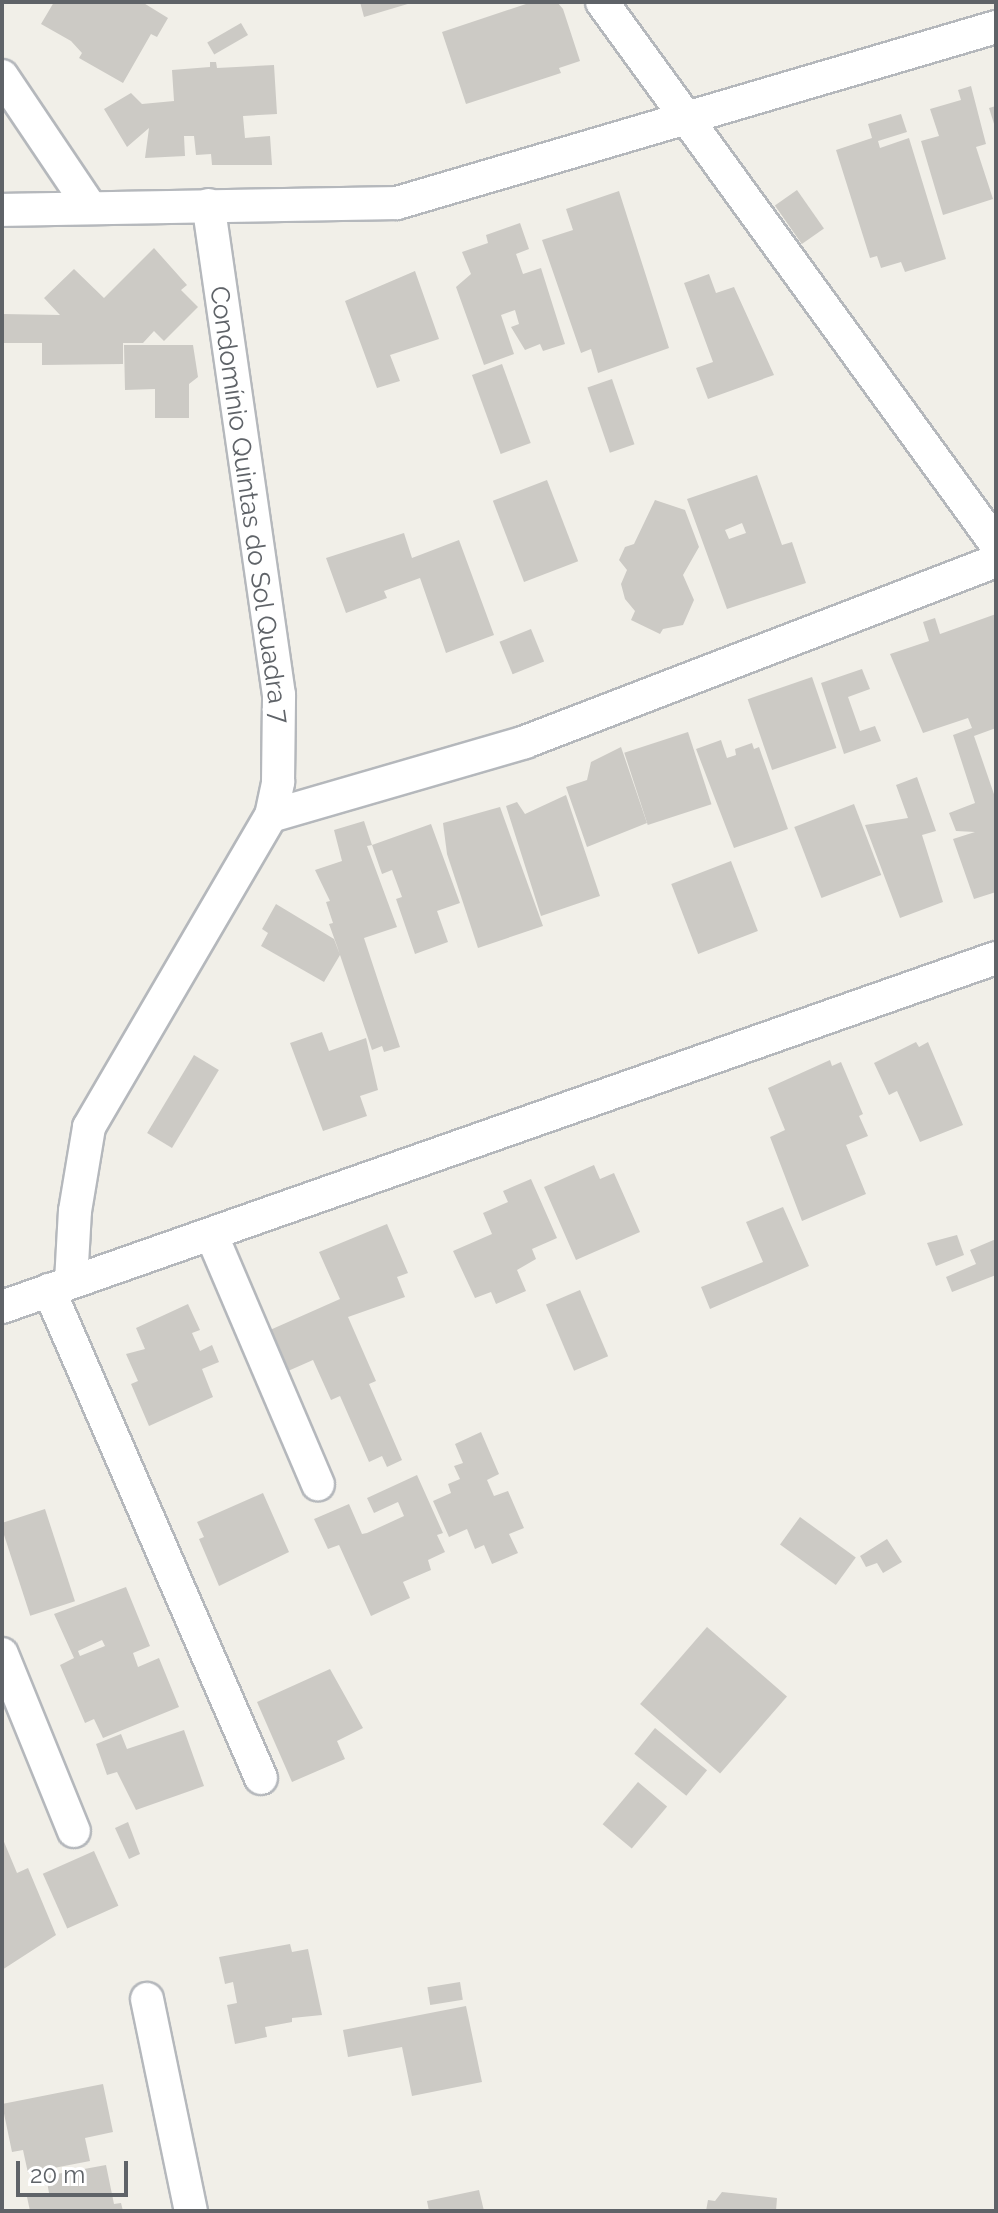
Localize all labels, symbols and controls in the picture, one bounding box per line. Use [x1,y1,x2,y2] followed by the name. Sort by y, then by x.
[203,284,295,726] street label: Condomínio Quintas do Sol Quadra 7
[20,2145,132,2195] scale bar
[30,2160,85,2189] text: 20 m

